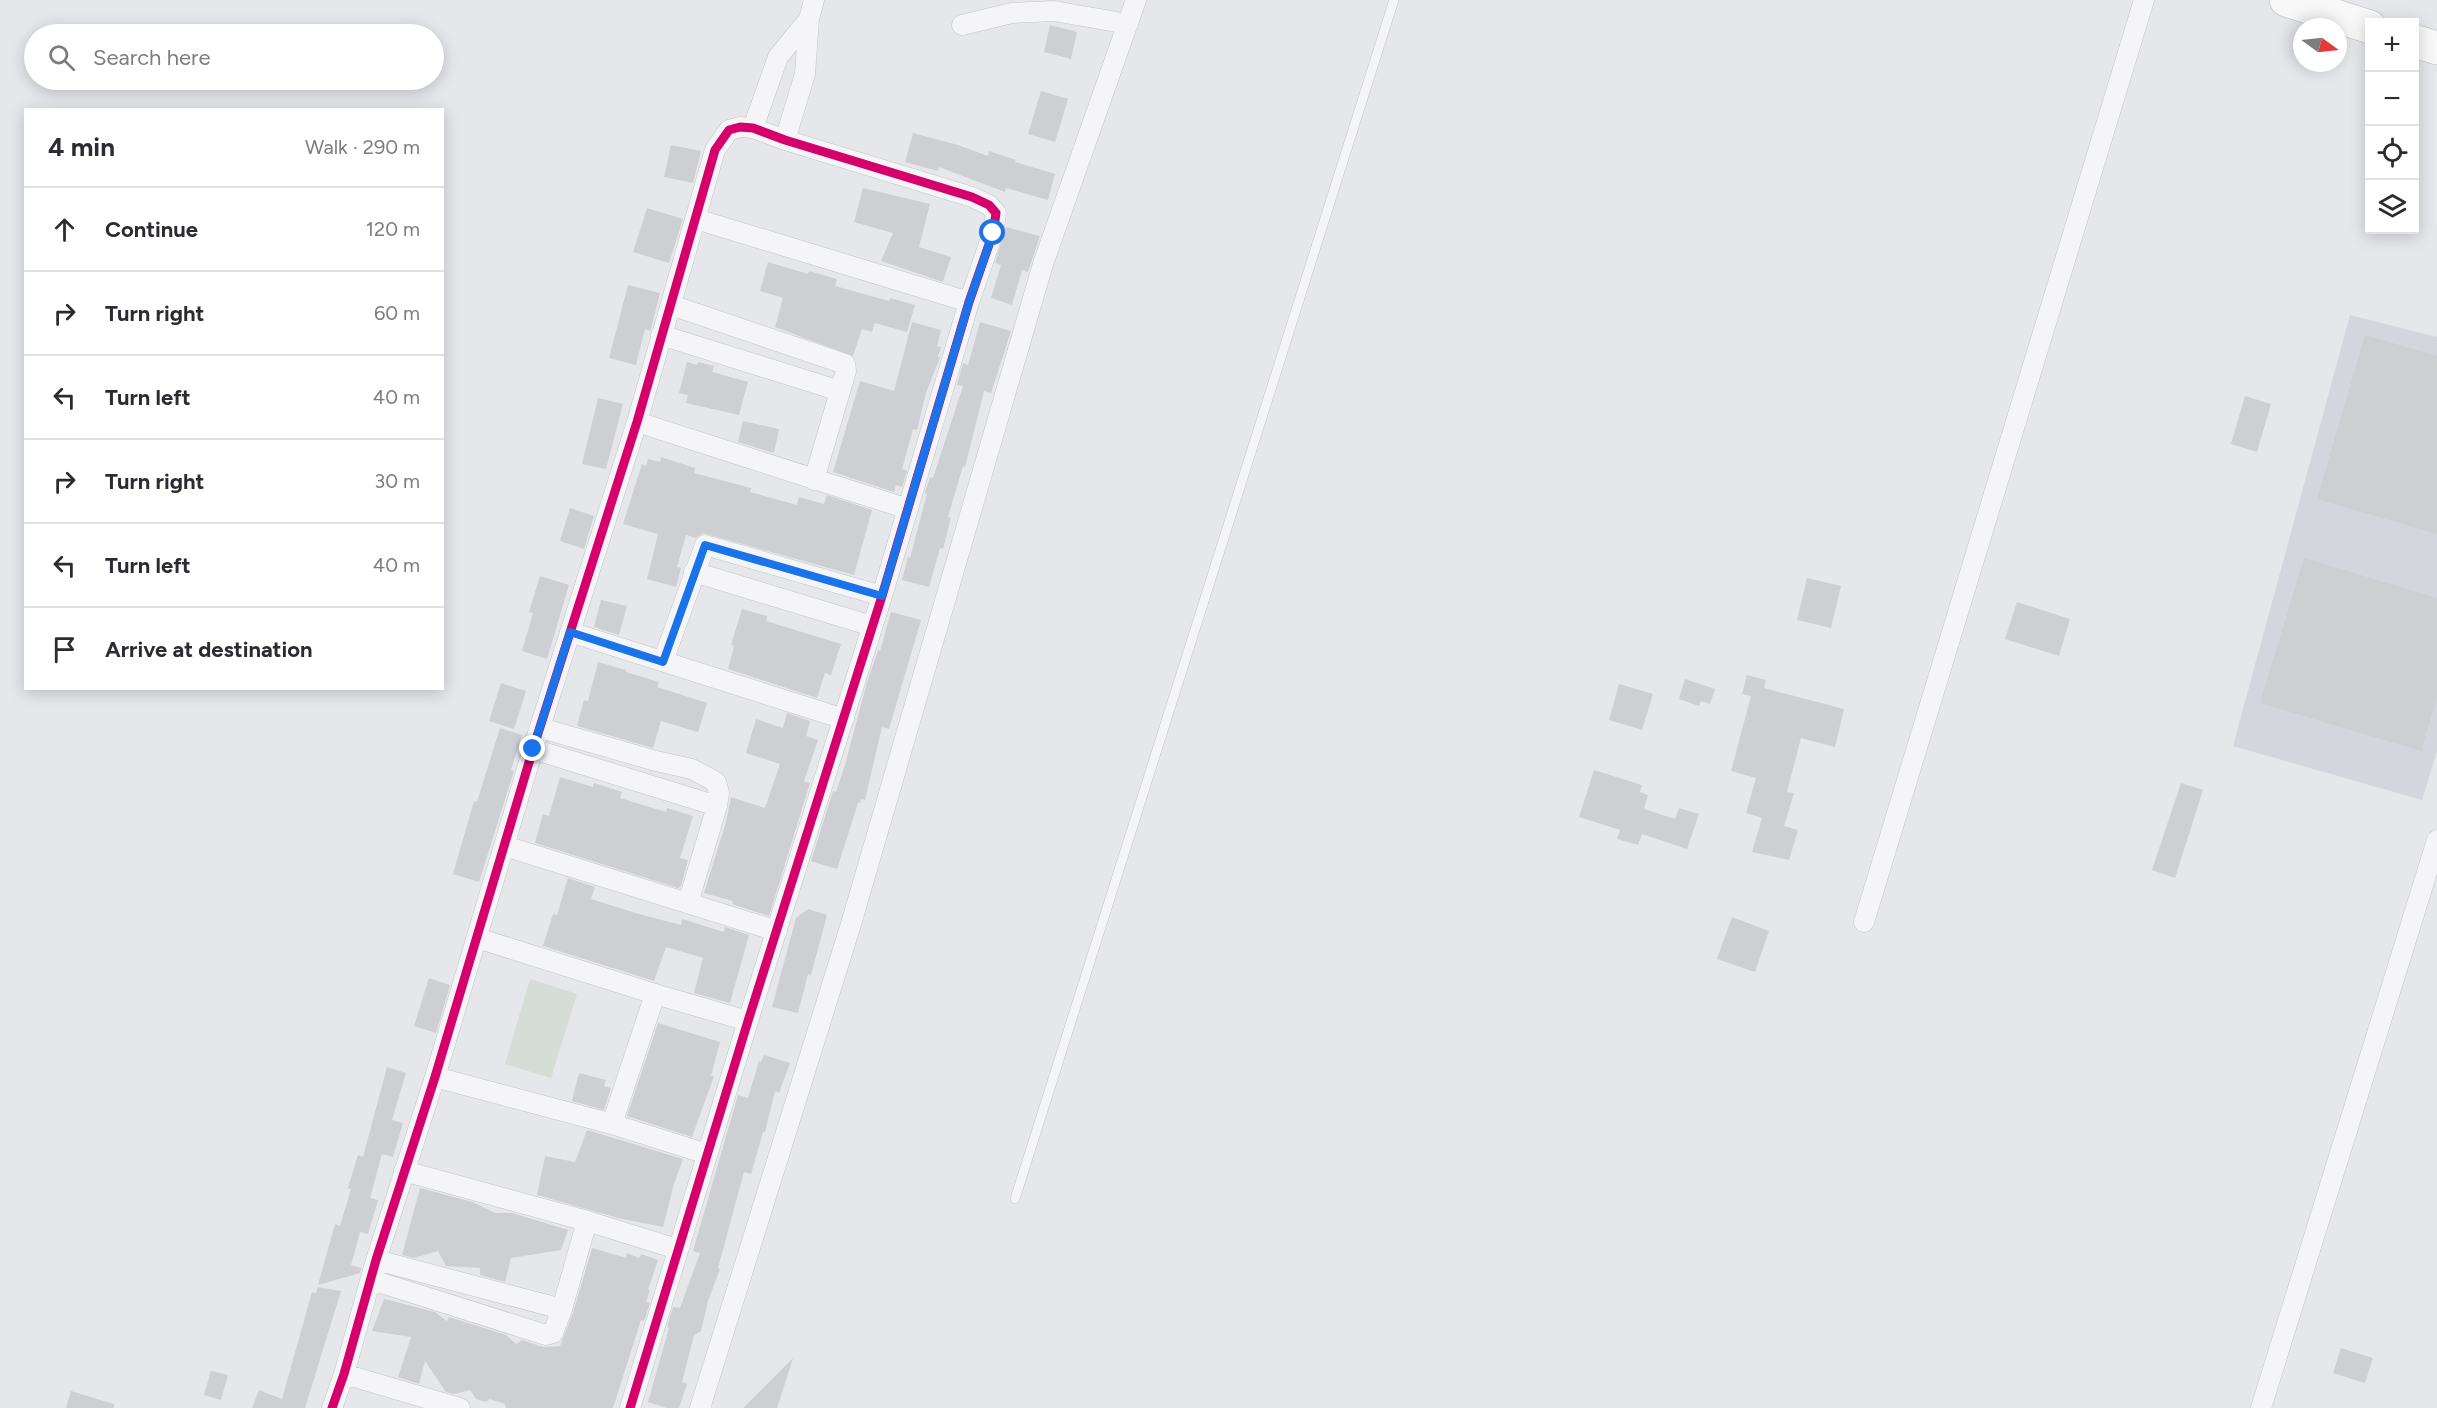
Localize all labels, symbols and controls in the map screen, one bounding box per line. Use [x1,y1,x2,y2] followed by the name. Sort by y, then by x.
[2293,18,2347,72] north arrow
[2365,18,2419,234] map controls
[2365,18,2419,72] button: +
[24,24,444,90] search box
[45,41,78,74] icon: search
[93,44,211,71] text: Search here
[2365,72,2419,126] button: −
[2365,126,2419,180] button: locate
[48,131,115,163] text: 4 min
[305,135,420,159] text: Walk · 290 m
[2365,180,2419,234] button: layers
[48,213,81,246] icon: ahead
[105,216,198,243] text: Continue
[366,217,420,241] text: 120 m
[979,219,1005,245] route start
[48,297,81,330] icon: right
[105,300,204,327] text: Turn right
[374,301,420,325] text: 60 m
[48,381,81,414] icon: left
[105,384,191,411] text: Turn left
[373,385,420,409] text: 40 m
[48,465,81,498] icon: right
[105,468,204,495] text: Turn right
[374,469,420,493] text: 30 m
[48,549,81,582] icon: left
[105,552,191,579] text: Turn left
[373,553,420,577] text: 40 m
[48,633,81,666] icon: arrive
[105,636,313,663] text: Arrive at destination
[519,735,545,761] route end

